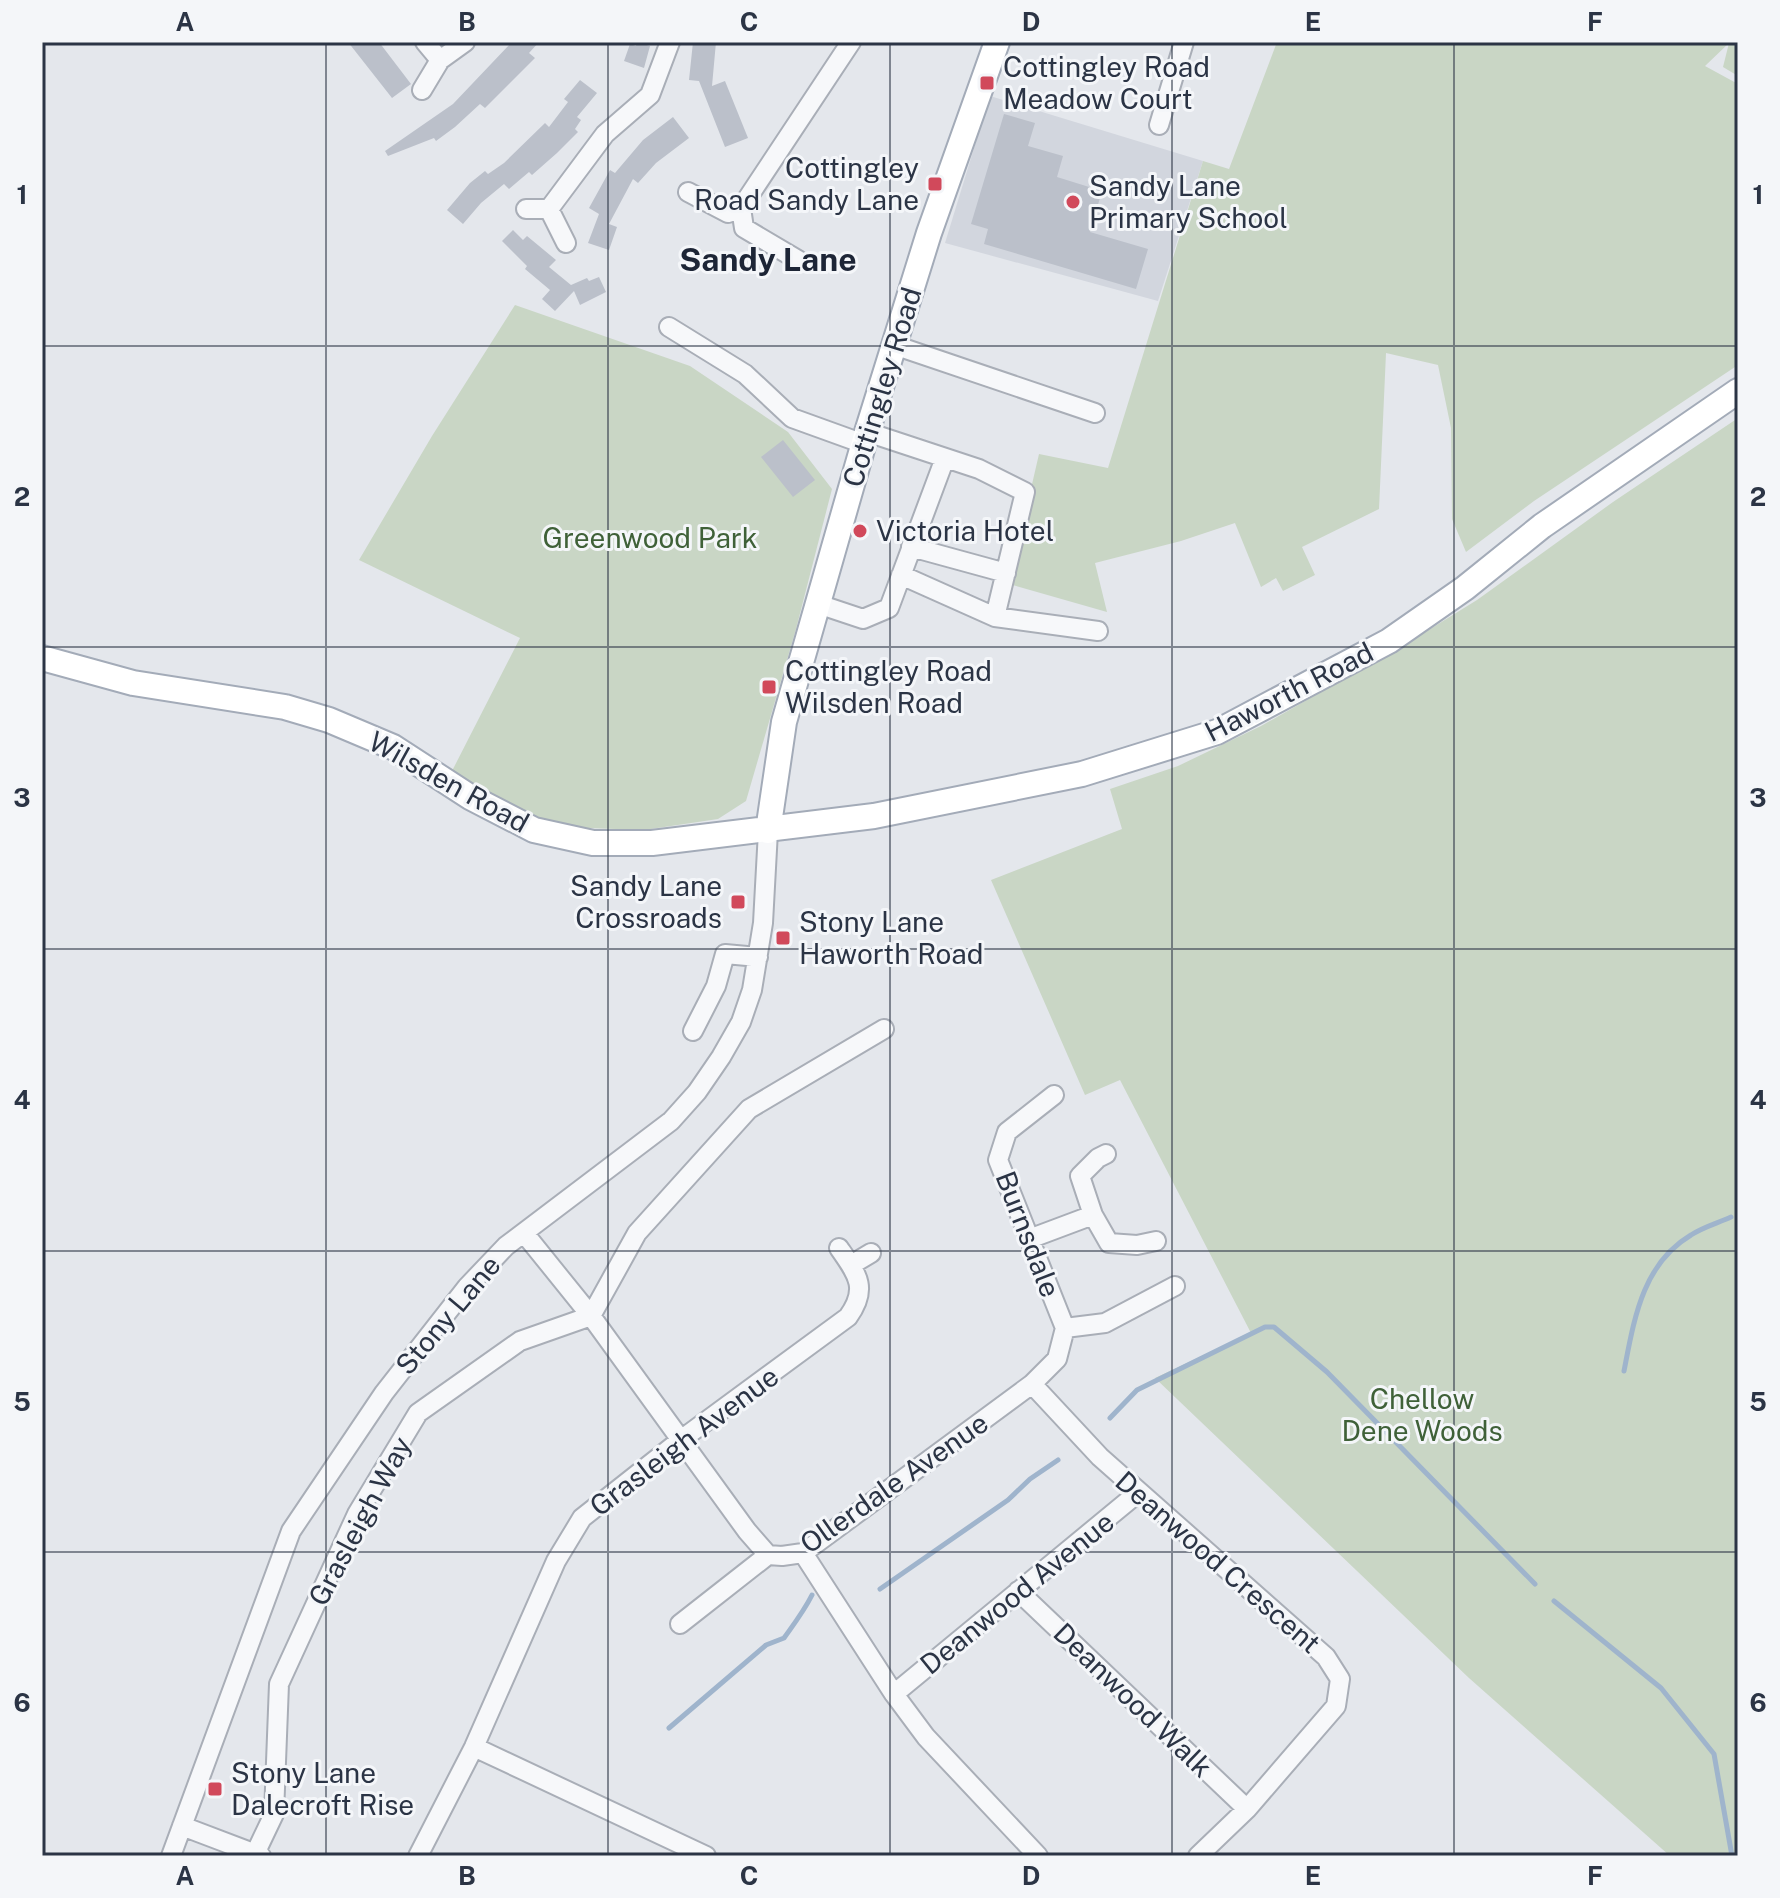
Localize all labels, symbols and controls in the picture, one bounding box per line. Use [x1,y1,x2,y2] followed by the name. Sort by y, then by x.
[176,6,195,37] text: A
[458,6,476,37] text: B
[740,6,758,37] text: C
[1022,6,1040,37] text: D
[1305,6,1321,37] text: E
[1587,6,1603,37] text: F
[1003,50,1210,115] place label: Cottingley Road Meadow Court
[978,74,996,92] marker: Cottingley Road Meadow Court
[694,151,919,216] place label: Cottingley Road Sandy Lane
[1089,169,1288,234] place label: Sandy Lane Primary School
[926,175,944,193] marker: Cottingley Road Sandy Lane
[16,179,28,210] text: 1
[1752,179,1764,210] text: 1
[1064,193,1082,211] marker: Sandy Lane Primary School
[679,241,857,278] district label: Sandy Lane
[835,283,928,491] street label: Cottingley Road
[14,481,30,512] text: 2
[1750,481,1766,512] text: 2
[876,514,1054,547] place label: Victoria Hotel
[542,521,758,554] park label: Greenwood Park
[851,522,869,540] marker: Victoria Hotel
[1199,635,1378,748] street label: Haworth Road
[785,654,992,719] place label: Cottingley Road Wilsden Road
[760,678,778,696] marker: Cottingley Road Wilsden Road
[363,724,535,839] street label: Wilsden Road
[13,782,31,813] text: 3
[1749,782,1767,813] text: 3
[570,869,722,934] place label: Sandy Lane Crossroads
[729,893,747,911] marker: Sandy Lane Crossroads
[799,905,983,970] place label: Stony Lane Haworth Road
[774,929,792,947] marker: Stony Lane Haworth Road
[13,1084,31,1115] text: 4
[1749,1084,1767,1115] text: 4
[989,1166,1068,1301] street label: Burnsdale
[388,1248,507,1381] street label: Stony Lane
[583,1359,784,1522] street label: Grasleigh Avenue
[1341,1382,1503,1447] park label: Chellow Dene Woods
[13,1386,31,1417] text: 5
[1749,1386,1767,1417] text: 5
[794,1406,994,1560] street label: Ollerdale Avenue
[301,1431,418,1611] street label: Grasleigh Way
[1109,1464,1327,1659] street label: Deanwood Crescent
[913,1505,1120,1681] street label: Deanwood Avenue
[1047,1616,1219,1784] street label: Deanwood Walk
[13,1687,31,1718] text: 6
[1749,1687,1767,1718] text: 6
[231,1756,414,1821] place label: Stony Lane Dalecroft Rise
[206,1780,224,1798] marker: Stony Lane Dalecroft Rise
[176,1860,195,1891] text: A
[458,1860,476,1891] text: B
[740,1860,758,1891] text: C
[1022,1860,1040,1891] text: D
[1305,1860,1321,1891] text: E
[1587,1860,1603,1891] text: F

